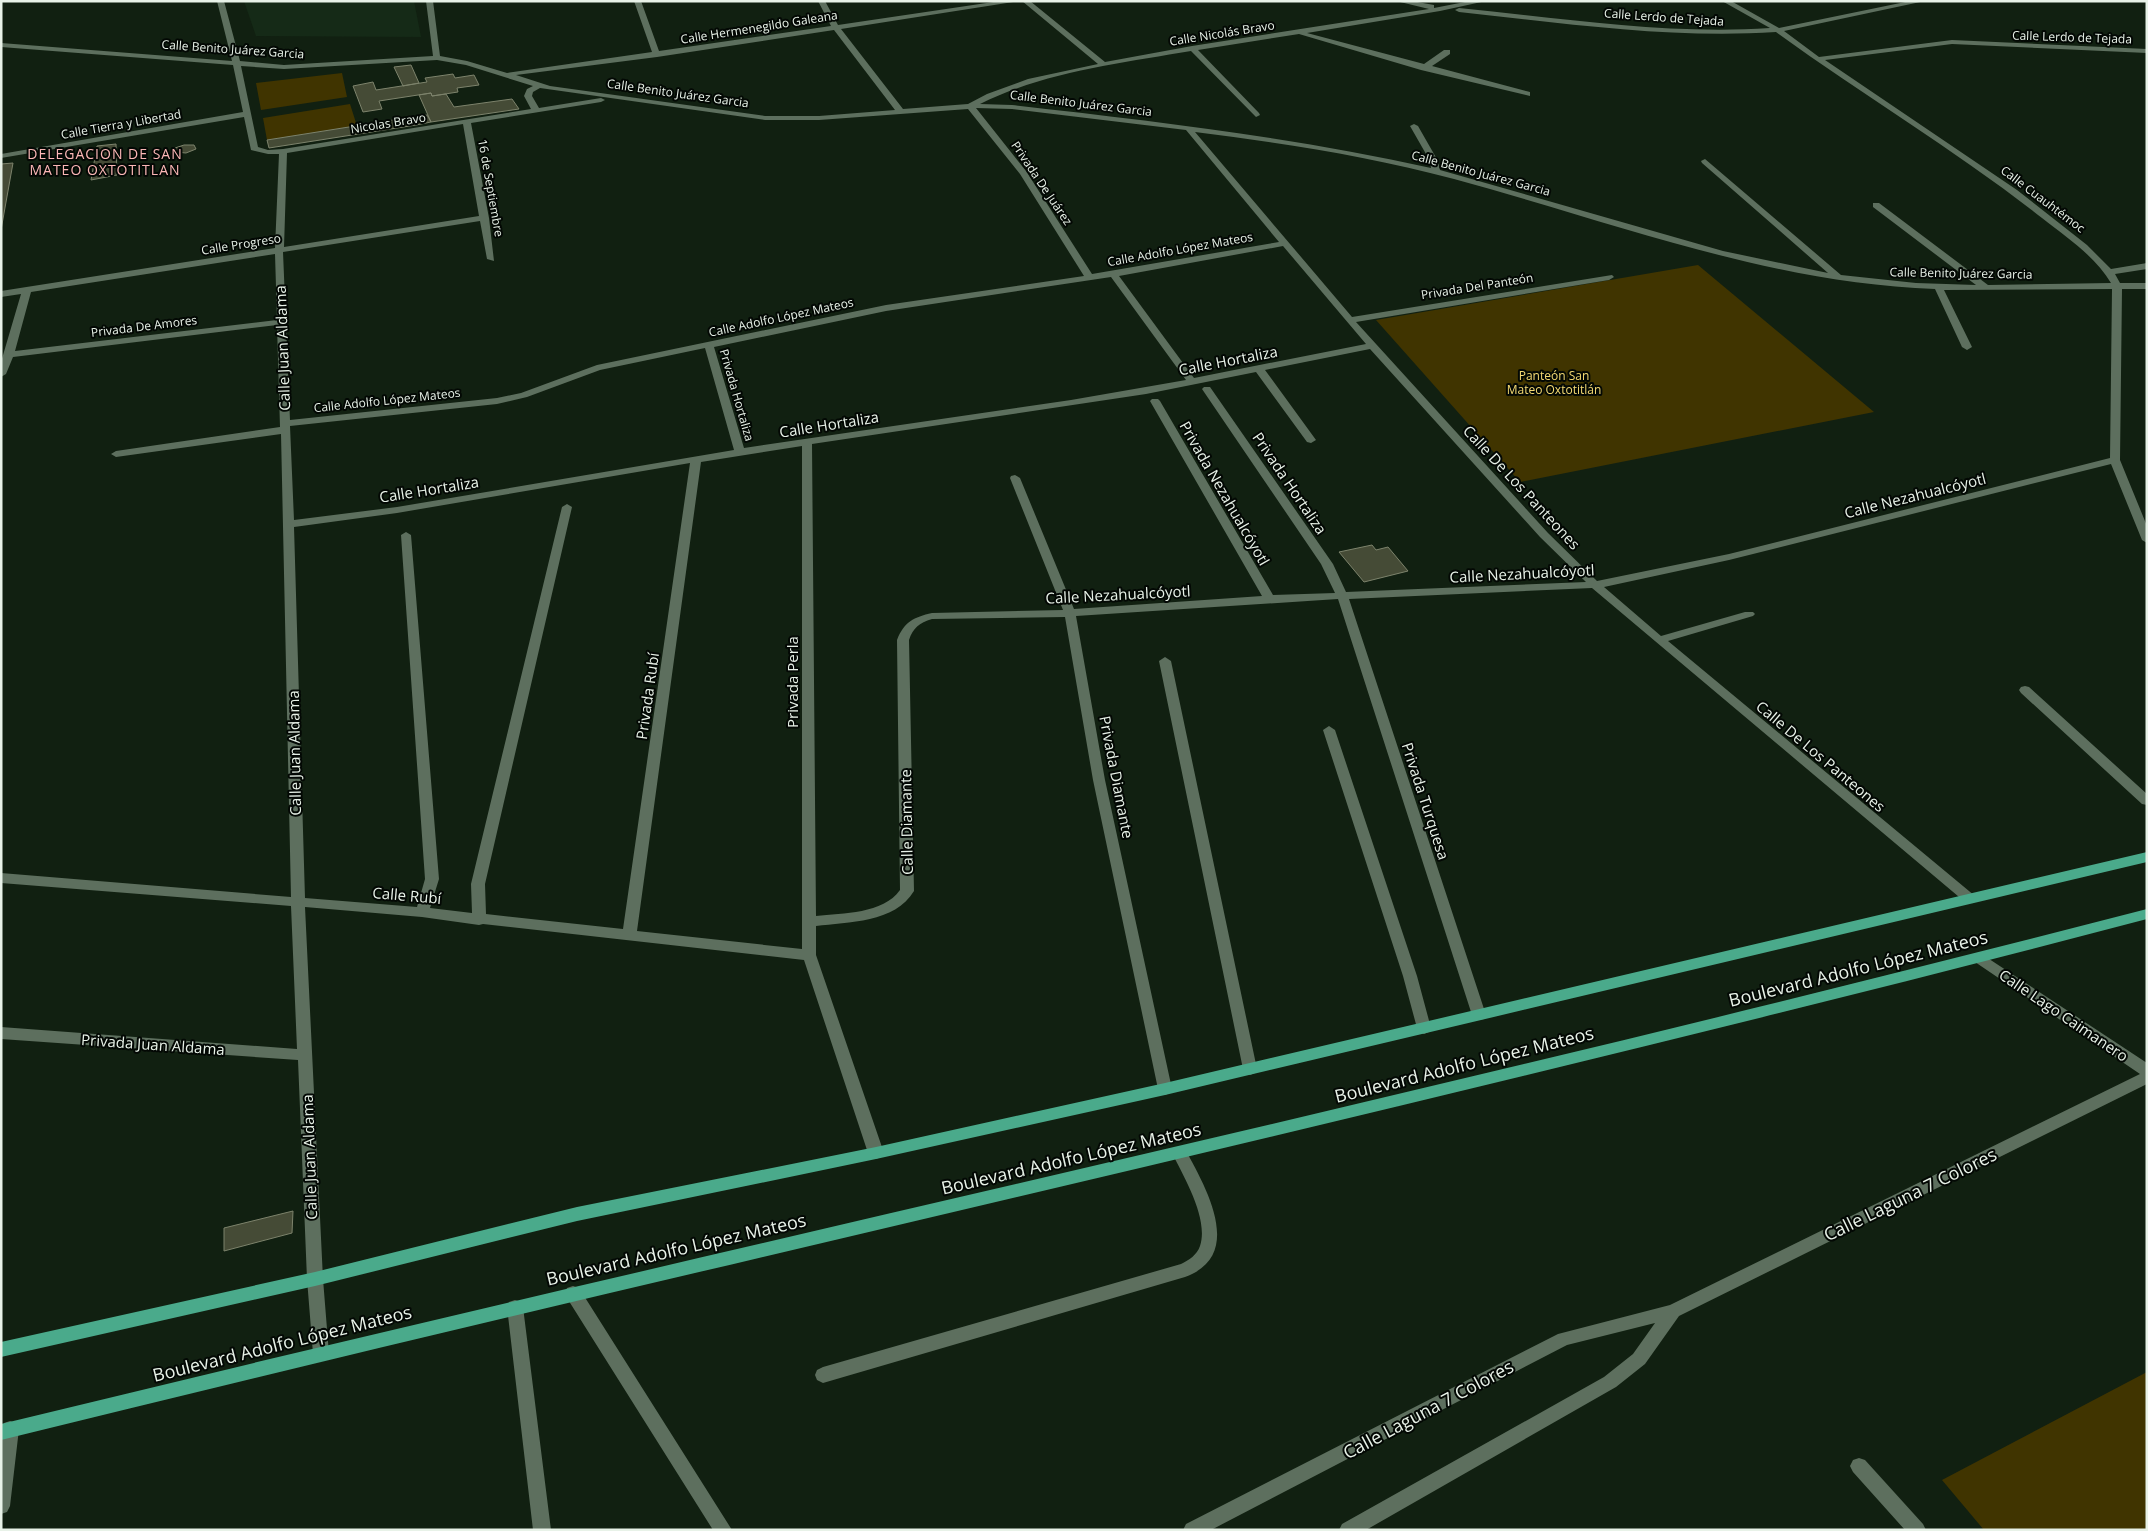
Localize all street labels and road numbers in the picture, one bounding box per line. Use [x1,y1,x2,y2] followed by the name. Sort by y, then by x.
[1604,4,1724,30] street label: Calle Lerdo de Tejada
[679,6,839,48] street label: Calle Hermenegildo Galeana
[1168,16,1276,50] street label: Calle Nicolás Bravo
[2012,26,2132,48] street label: Calle Lerdo de Tejada
[161,36,305,62] street label: Calle Benito Juárez Garcia
[606,75,750,111] street label: Calle Benito Juárez Garcia
[1009,86,1153,120] street label: Calle Benito Juárez Garcia
[60,105,182,143] street label: Calle Tierra y Libertad
[349,109,427,137] street label: Nicolas Bravo
[474,138,508,238] street label: 16 de Septiembre
[1008,138,1077,229] street label: Privada De Juárez
[1410,146,1552,200] street label: Calle Benito Juárez Garcia
[1997,162,2089,236] street label: Calle Cuauhtémoc
[1106,228,1254,270] street label: Calle Adolfo López Mateos
[200,229,282,259] street label: Calle Progreso
[1889,263,2033,283] street label: Calle Benito Juárez Garcia
[1420,269,1534,303] street label: Privada Del Panteón
[270,285,294,411] street label: Calle Juan Aldama
[707,293,855,341] street label: Calle Adolfo López Mateos
[90,311,198,341] street label: Privada De Amores
[1177,341,1279,379] street label: Calle Hortaliza
[716,347,758,443] street label: Privada Hortaliza
[313,384,461,416] street label: Calle Adolfo López Mateos
[778,406,880,442] street label: Calle Hortaliza
[1175,417,1275,569] street label: Privada Nezahualcóyotl
[1459,421,1585,553] street label: Calle De Los Panteones
[1248,428,1332,538] street label: Privada Hortaliza
[1842,468,1988,522] street label: Calle Nezahualcóyotl
[378,471,480,507] street label: Calle Hortaliza
[1449,559,1595,587] street label: Calle Nezahualcóyotl
[1045,580,1191,608] street label: Calle Nezahualcóyotl
[782,636,802,728] street label: Privada Perla
[631,650,663,741] street label: Privada Rubí
[283,690,305,816] street label: Calle Juan Aldama
[1752,696,1890,816] street label: Calle De Los Panteones
[1095,714,1139,840] street label: Privada Diamante
[1398,740,1454,862] street label: Privada Turquesa
[895,769,917,875] street label: Calle Diamante
[372,882,443,908] street label: Calle Rubí
[1726,924,1990,1012] street label: Boulevard Adolfo López Mateos
[1996,964,2132,1066] street label: Calle Lago Caimanero
[1332,1020,1596,1108] street label: Boulevard Adolfo López Mateos
[81,1029,225,1059] street label: Privada Juan Aldama
[297,1094,321,1220] street label: Calle Juan Aldama
[939,1116,1203,1200] street label: Boulevard Adolfo López Mateos
[1819,1142,2001,1246] street label: Calle Laguna 7 Colores
[544,1207,808,1291] street label: Boulevard Adolfo López Mateos
[150,1299,414,1387] street label: Boulevard Adolfo López Mateos
[1339,1354,1517,1464] street label: Calle Laguna 7 Colores

